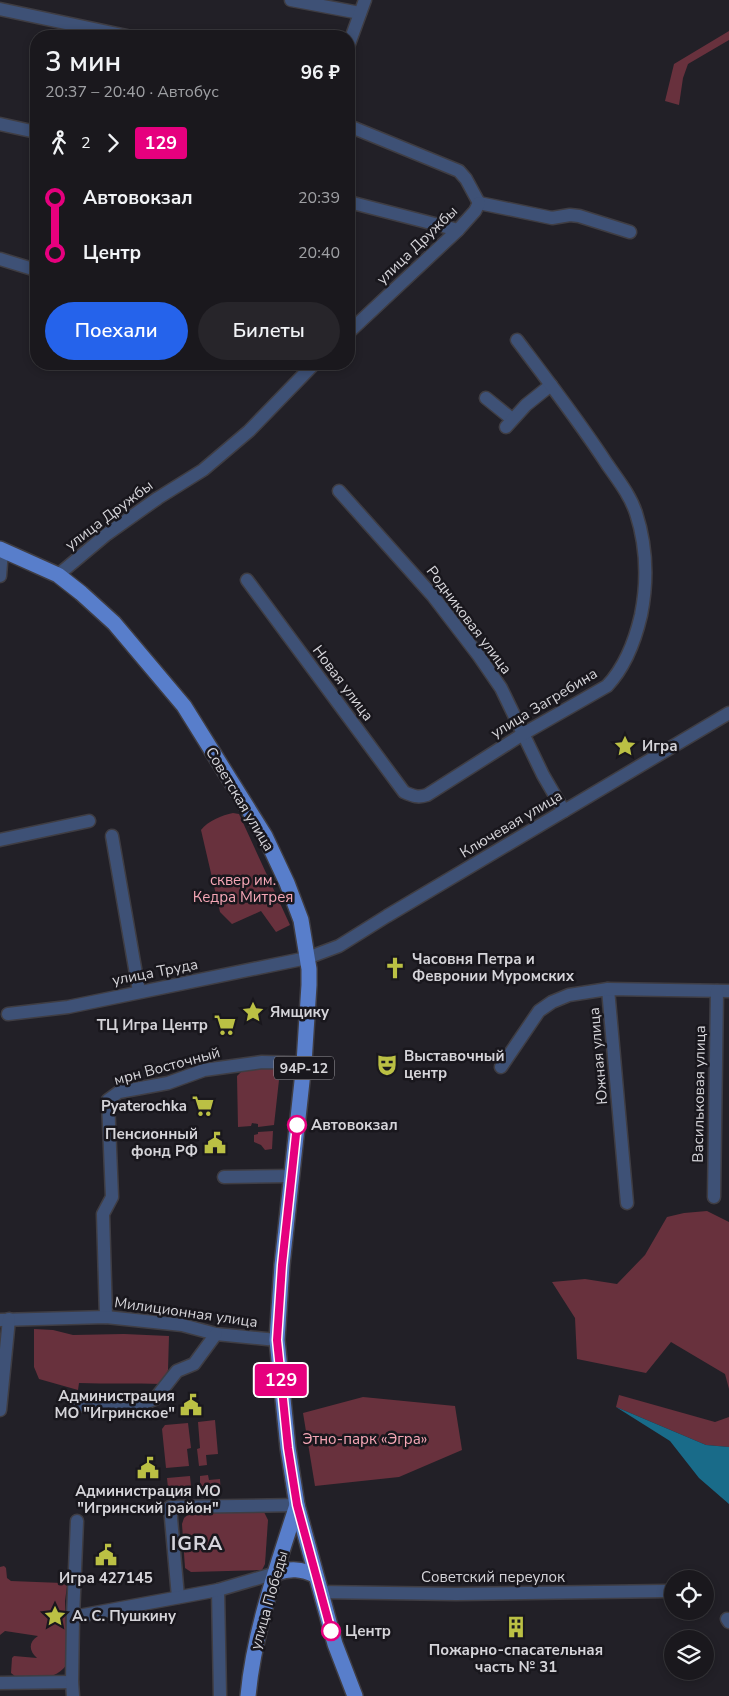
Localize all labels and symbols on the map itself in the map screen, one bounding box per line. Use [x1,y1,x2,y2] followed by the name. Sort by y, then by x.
[372,201,462,289] street label: улица Дружбы
[61,475,157,555] street label: улица Дружбы
[422,562,516,678] street label: Родниковая улица
[308,641,378,725] street label: Новая улица
[487,663,601,743] street label: улица Загребина
[612,733,638,759] place icon: Игра
[642,736,678,756] place label: Игра
[201,743,279,855] street label: Советская улица
[456,785,566,863] street label: Ключевая улица
[193,870,293,907] park label: сквер им. Кедра Митрея
[412,949,575,986] place label: Часовня Петра и Февронии Муромских
[110,954,200,990] street label: улица Труда
[382,955,408,981] church icon: Часовня Петра и Февронии Муромских
[240,999,266,1025] place icon: Ямщику
[270,1002,330,1022] place label: Ямщику
[584,1006,612,1106] street label: Южная улица
[212,1012,238,1038] supermarket icon: ТЦ Игра Центр
[97,1015,208,1035] place label: ТЦ Игра Центр
[688,1025,710,1163] street label: Васильковая улица
[112,1042,222,1090] street label: мрн Восточный
[404,1046,505,1083] place label: Выставочный центр
[374,1052,400,1078] theatre icon: Выставочный центр
[274,1056,334,1080] road number: 94Р-12
[190,1093,216,1119] supermarket icon: Pyaterochka
[101,1096,187,1116] place label: Pyaterochka
[287,1115,307,1135] marker: Автовокзал
[311,1115,398,1135] place label: Автовокзал
[105,1124,198,1161] place label: Пенсионный фонд РФ
[202,1130,228,1156] public building icon: Пенсионный фонд РФ
[113,1292,259,1332] street label: Милиционная улица
[252,1364,310,1396] line badge: 129
[54,1386,175,1423] place label: Администрация МО "Игринское"
[178,1392,204,1418] public building icon: Администрация МО "Игринское"
[303,1429,427,1449] park label: Этно-парк «Эгра»
[135,1455,161,1481] public building icon: Администрация МО "Игринский район"
[75,1481,221,1518] place label: Администрация МО "Игринский район"
[171,1530,223,1557] district label: IGRA
[93,1542,119,1568] public building icon: Игра 427145
[245,1548,293,1652] street label: улица Победы
[421,1567,565,1587] street label: Советский переулок
[59,1568,153,1588] place label: Игра 427145
[42,1603,68,1629] place icon: А. С. Пушкину
[72,1606,177,1626] place label: А. С. Пушкину
[503,1614,529,1640] building icon: Пожарно-спасательная часть № 31
[321,1621,341,1641] marker: Центр
[345,1621,391,1641] place label: Центр
[429,1640,603,1677] place label: Пожарно-спасательная часть № 31

